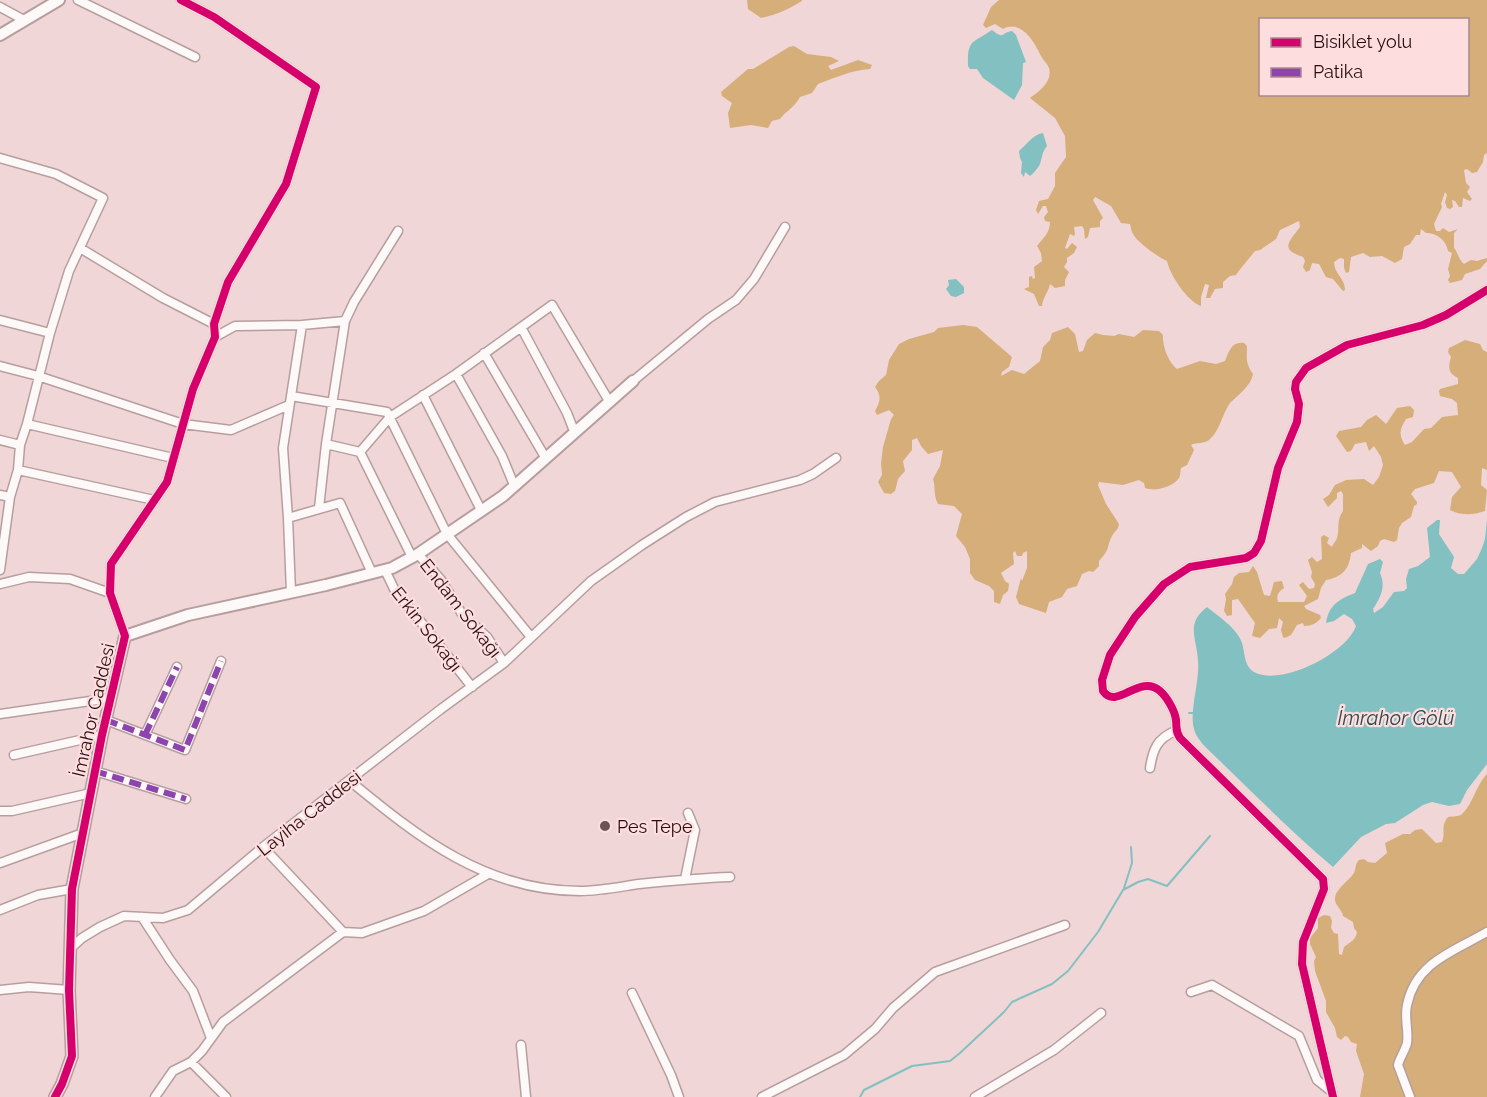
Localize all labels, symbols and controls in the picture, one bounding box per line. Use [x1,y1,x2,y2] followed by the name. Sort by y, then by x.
[1259,18,1469,96] legend
[1313,31,1412,52] text: Bisiklet yolu
[1313,61,1363,82] text: Patika
[416,554,506,662] street label: Endam Sokağı
[387,582,467,676] street label: Erkin Sokağı
[67,641,119,779] street label: İmrahor Caddesi
[1338,705,1454,730] water label: İmrahor Gölü
[253,766,365,860] street label: Layiha Caddesi
[617,816,693,837] place label: Pes Tepe
[598,819,612,833] marker: Pes Tepe

